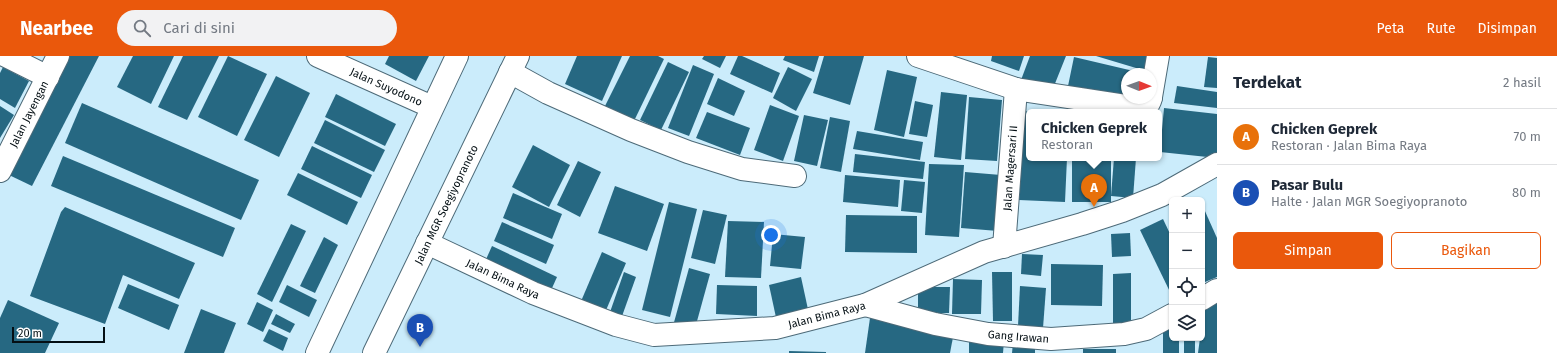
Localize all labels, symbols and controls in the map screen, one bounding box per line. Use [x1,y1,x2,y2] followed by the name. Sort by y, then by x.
[117,10,397,46] search box
[20,17,93,40] text: Nearbee
[131,17,153,39] icon: search
[163,19,235,37] text: Cari di sini
[1377,20,1404,37] text: Peta
[1426,20,1456,37] text: Rute
[1478,20,1537,37] text: Disimpan
[348,65,425,108] street label: Jalan Suyodono
[1121,68,1157,104] north arrow
[1233,72,1302,93] text: Terdekat
[1503,75,1541,90] text: 2 hasil
[7,78,51,149] street label: Jalan Jayengan
[1026,109,1162,161] popup
[1041,119,1147,137] text: Chicken Geprek
[1271,120,1377,138] text: Chicken Geprek
[1000,125,1020,211] street label: Jalan Magersari II
[1242,129,1250,144] text: A
[1514,129,1541,144] text: 70 m
[1041,137,1093,152] text: Restoran
[1271,138,1427,153] text: Restoran · Jalan Bima Raya
[411,143,480,266] street label: Jalan MGR Soegiyopranoto
[1081,174,1107,207] pin: A
[1271,176,1343,194] text: Pasar Bulu
[1242,185,1250,200] text: B
[1512,185,1541,200] text: 80 m
[1271,194,1467,209] text: Halte · Jalan MGR Soegiyopranoto
[1169,197,1205,341] map controls
[1169,197,1205,233] button: +
[761,225,781,245] your location
[1233,232,1383,269] button: Simpan
[1391,232,1541,269] button: Bagikan
[1169,233,1205,269] button: −
[464,256,541,301] street label: Jalan Bima Raya
[1169,269,1205,305] button: locate
[787,299,867,331] street label: Jalan Bima Raya
[1169,305,1205,341] button: layers
[407,314,433,347] pin: B
[12,325,105,344] scale bar
[18,327,42,340] text: 20 m
[987,328,1050,345] street label: Gang Irawan

